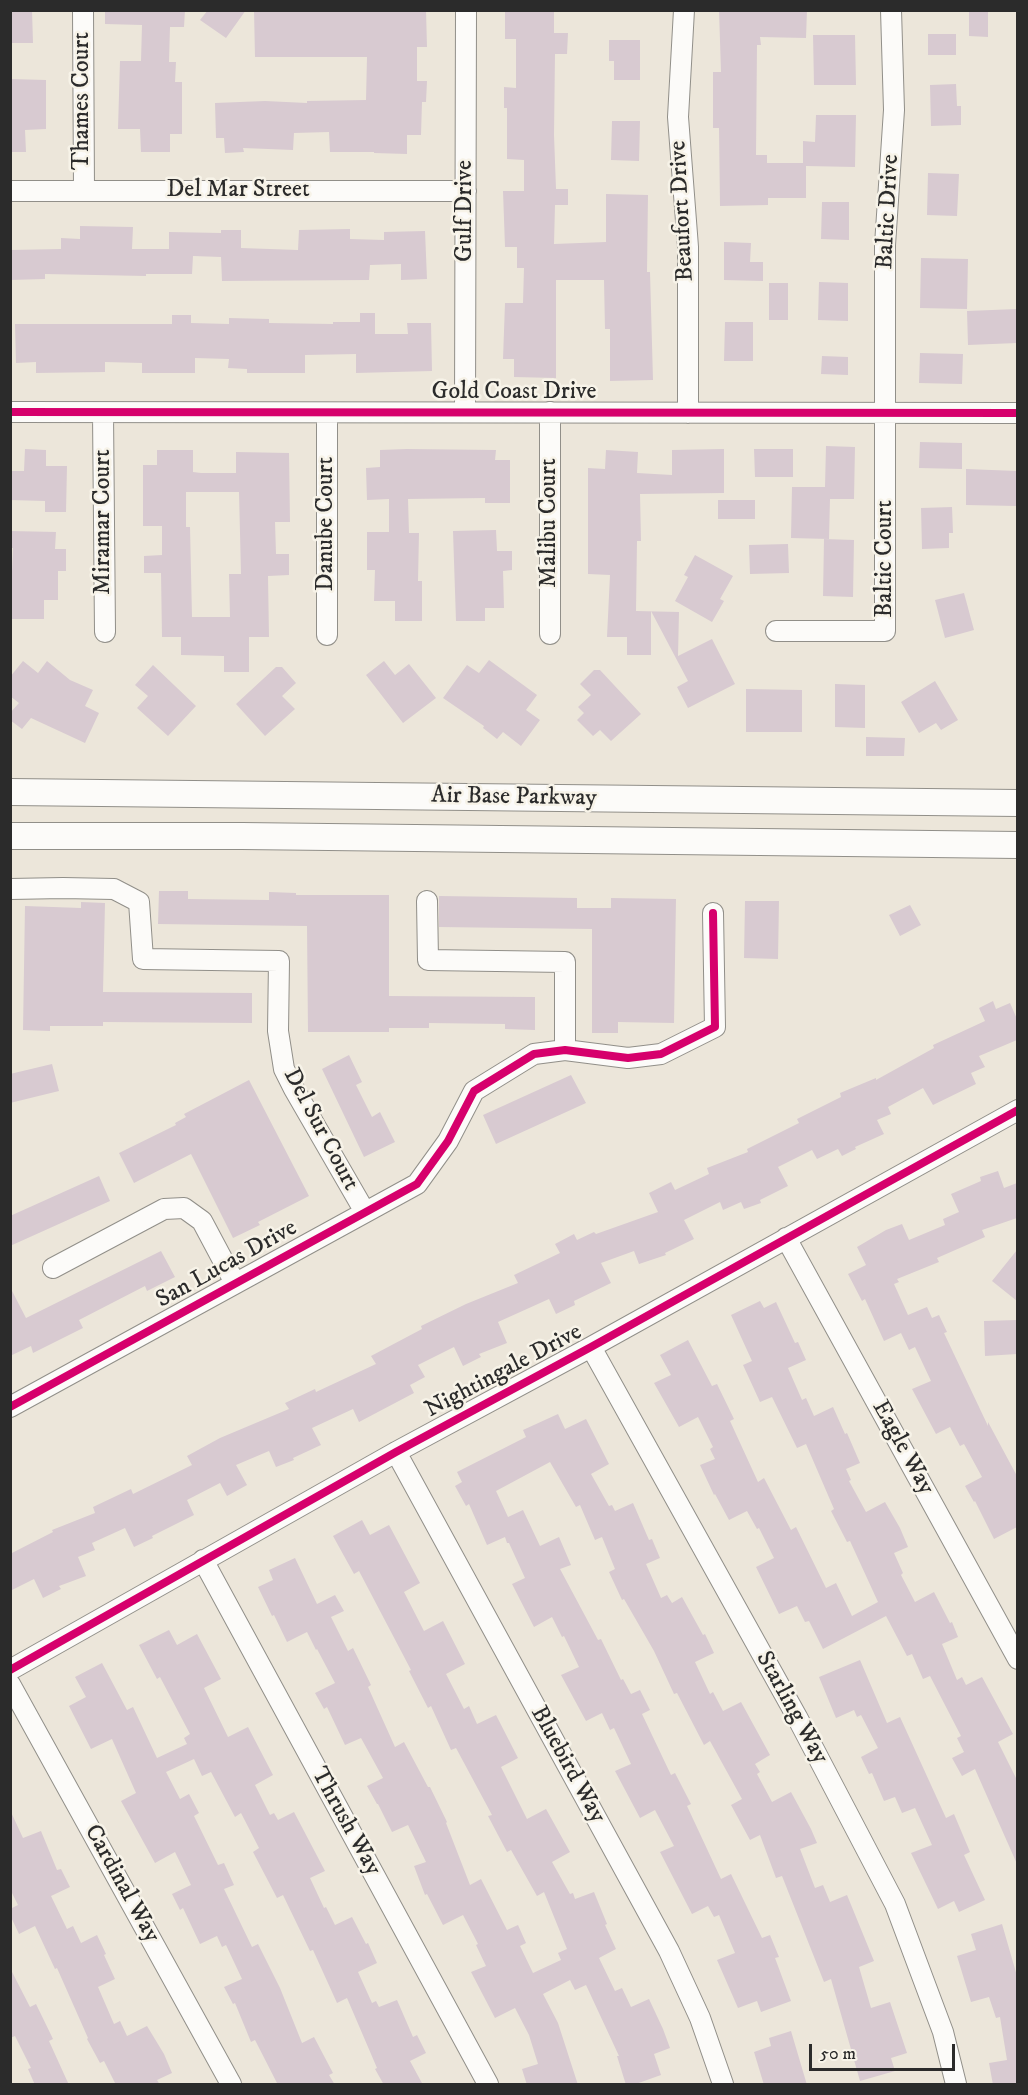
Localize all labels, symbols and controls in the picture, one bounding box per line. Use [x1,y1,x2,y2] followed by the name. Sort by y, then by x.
[69,32,97,170] street label: Thames Court
[665,140,701,282] street label: Beaufort Drive
[872,154,906,270] street label: Baltic Drive
[452,160,480,262] street label: Gulf Drive
[166,177,310,205] street label: Del Mar Street
[432,379,596,407] street label: Gold Coast Drive
[90,449,118,595] street label: Miramar Court
[313,457,341,591] street label: Danube Court
[536,458,564,588] street label: Malibu Court
[872,500,900,618] street label: Baltic Court
[431,782,597,814] street label: Air Base Parkway
[276,1064,364,1196] street label: Del Sur Court
[152,1214,302,1316] street label: San Lucas Drive
[421,1319,587,1425] street label: Nightingale Drive
[864,1396,940,1500] street label: Eagle Way
[748,1647,834,1769] street label: Starling Way
[523,1702,611,1828] street label: Bluebird Way
[304,1763,386,1881] street label: Thrush Way
[77,1820,165,1948] street label: Cardinal Way
[812,2032,958,2070] scale bar
[820,2043,856,2065] text: 50 m

